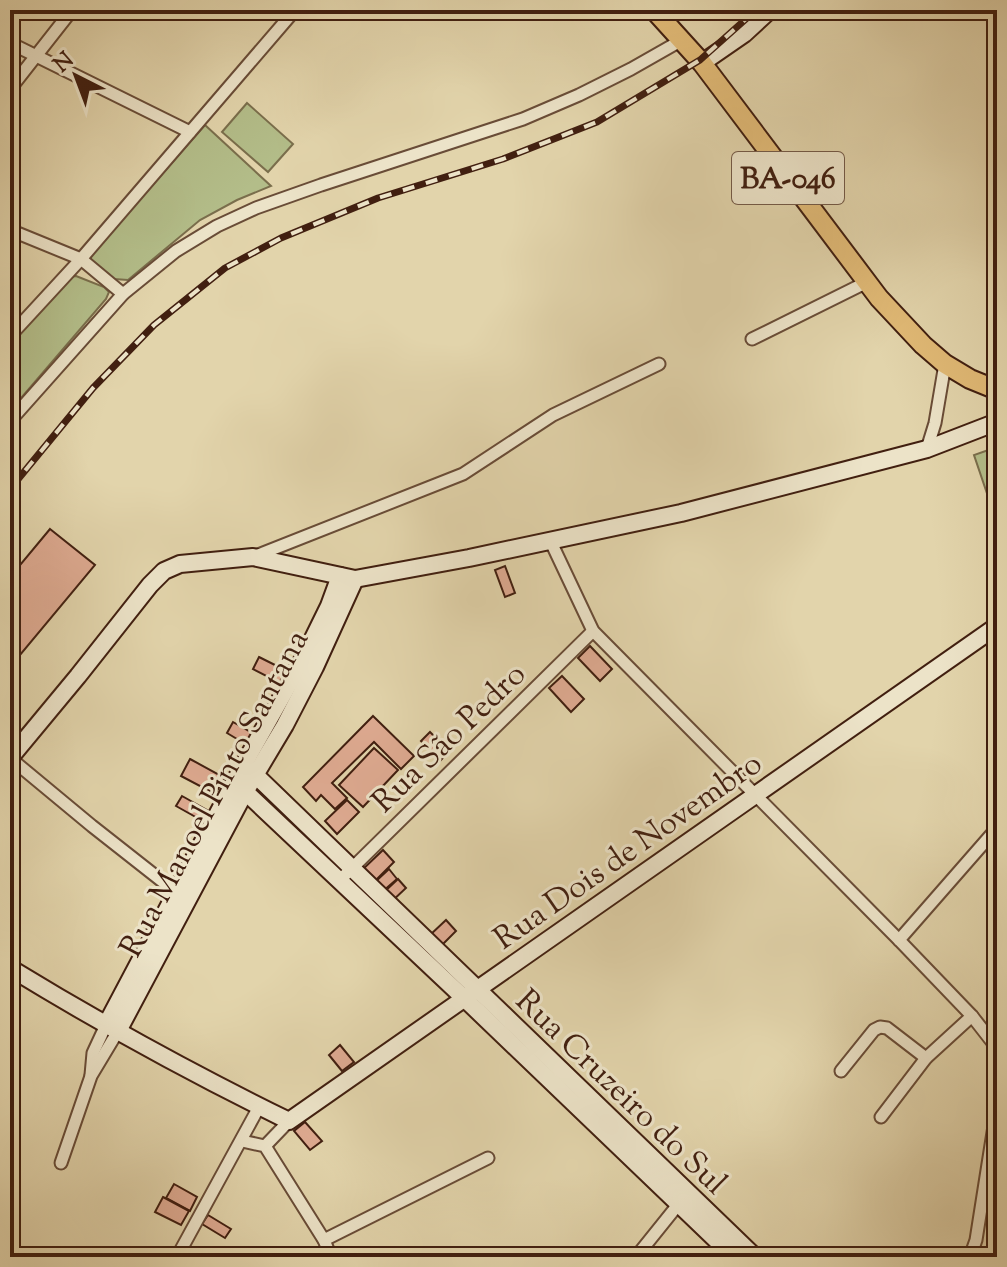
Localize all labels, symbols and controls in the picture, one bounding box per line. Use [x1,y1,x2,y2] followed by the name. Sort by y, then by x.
[36,36,116,116] north arrow
[47,45,82,81] text: N
[732,152,844,204] road number: BA-046
[110,622,322,966] street label: Rua Manoel Pinto Santana
[363,654,537,825] street label: Rua São Pedro
[485,742,772,963] street label: Rua Dois de Novembro
[504,980,736,1207] street label: Rua Cruzeiro do Sul

